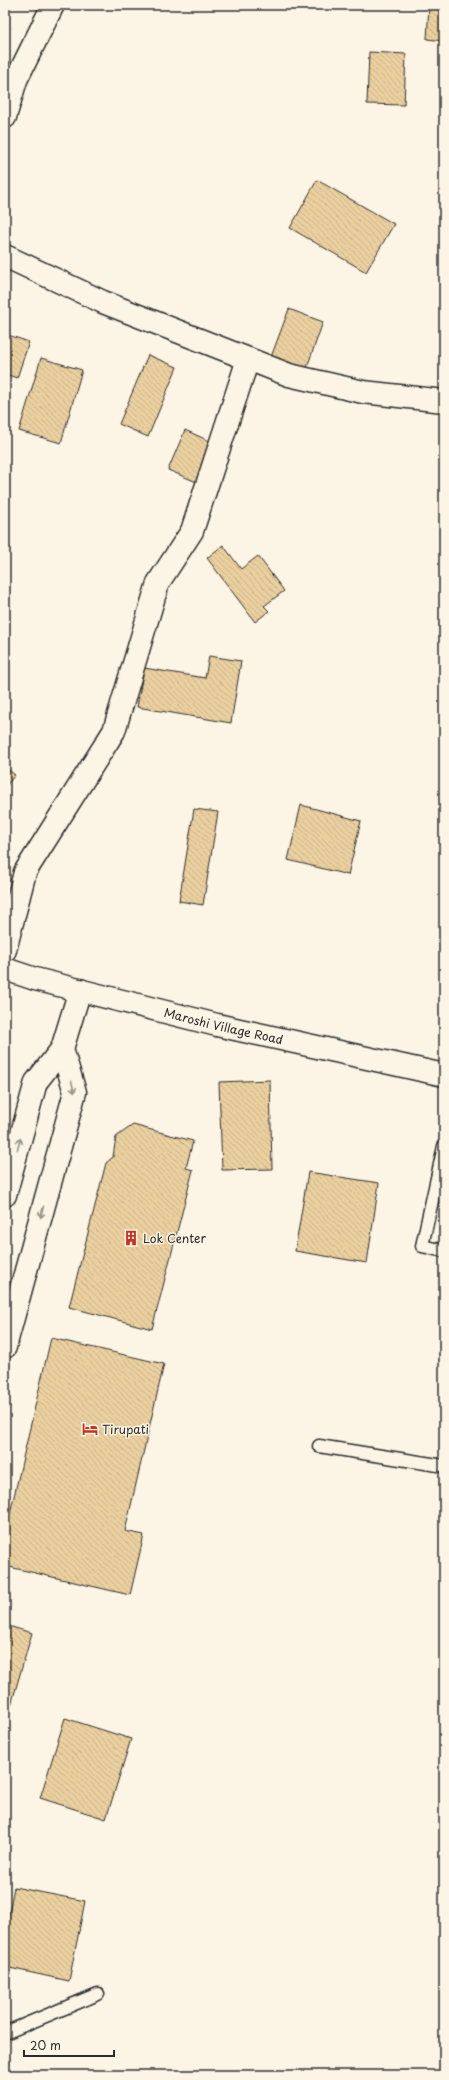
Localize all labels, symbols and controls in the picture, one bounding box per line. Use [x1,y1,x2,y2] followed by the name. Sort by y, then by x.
[162,1003,285,1048] street label: Maroshi Village Road
[70,1080,78,1093] one-way arrow
[16,1137,23,1150] one-way arrow
[38,1205,45,1218] one-way arrow
[122,1229,140,1247] building icon: Lok Center
[143,1229,206,1247] place label: Lok Center
[81,1420,99,1438] hotel icon: Tirupati
[102,1420,149,1438] place label: Tirupati
[24,2032,114,2058] scale bar
[30,2036,61,2054] text: 20 m

